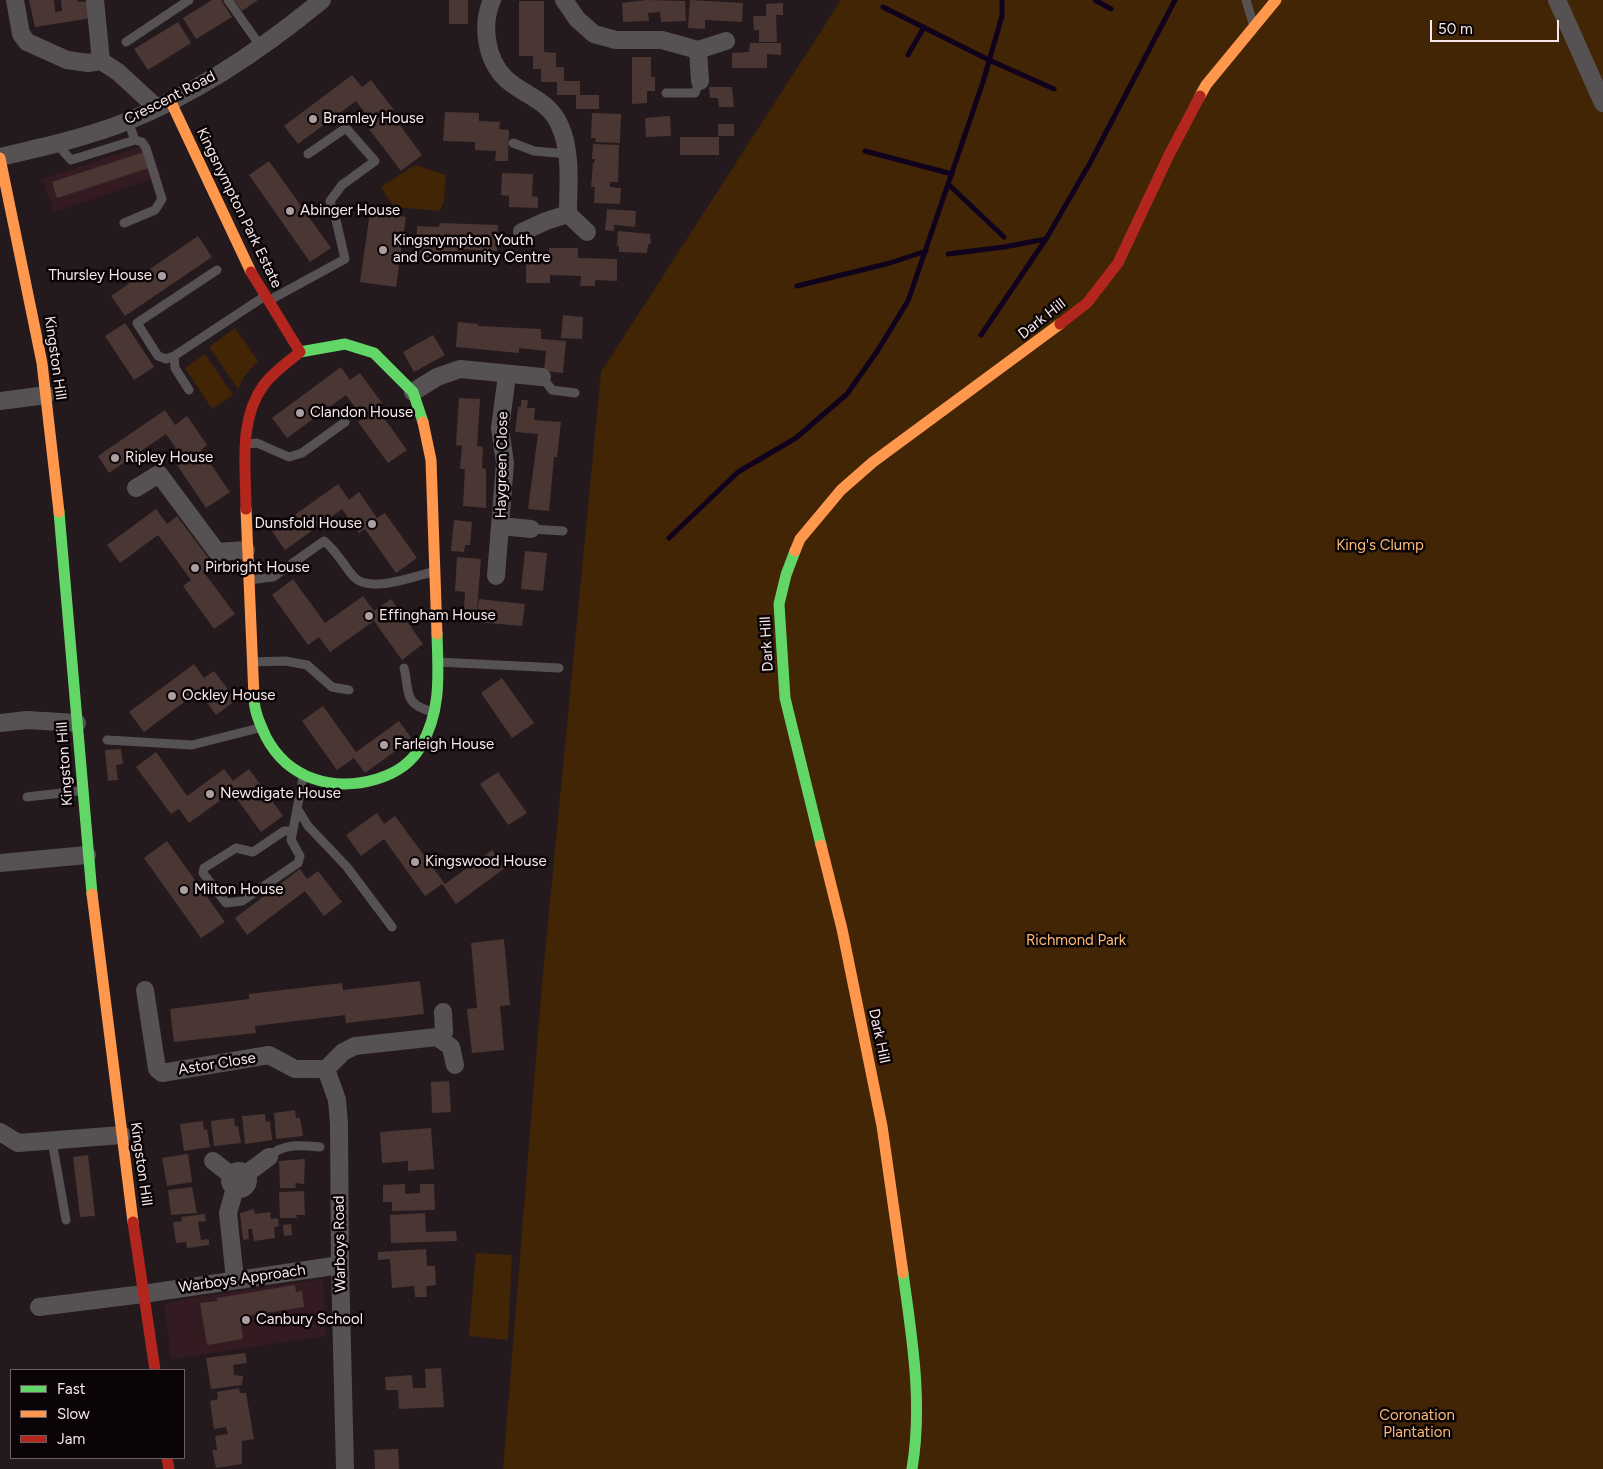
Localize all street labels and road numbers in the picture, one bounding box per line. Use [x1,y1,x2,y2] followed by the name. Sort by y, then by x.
[122,67,218,129] street label: Crescent Road
[192,125,286,291] street label: Kingsnympton Park Estate
[1015,295,1069,343] street label: Dark Hill
[40,315,70,401] street label: Kingston Hill
[492,411,512,519] street label: Haygreen Close
[757,616,777,672] street label: Dark Hill
[53,721,77,807] street label: Kingston Hill
[864,1007,894,1065] street label: Dark Hill
[177,1049,257,1079] street label: Astor Close
[126,1121,156,1207] street label: Kingston Hill
[330,1195,350,1293] street label: Warboys Road
[177,1261,307,1297] street label: Warboys Approach

